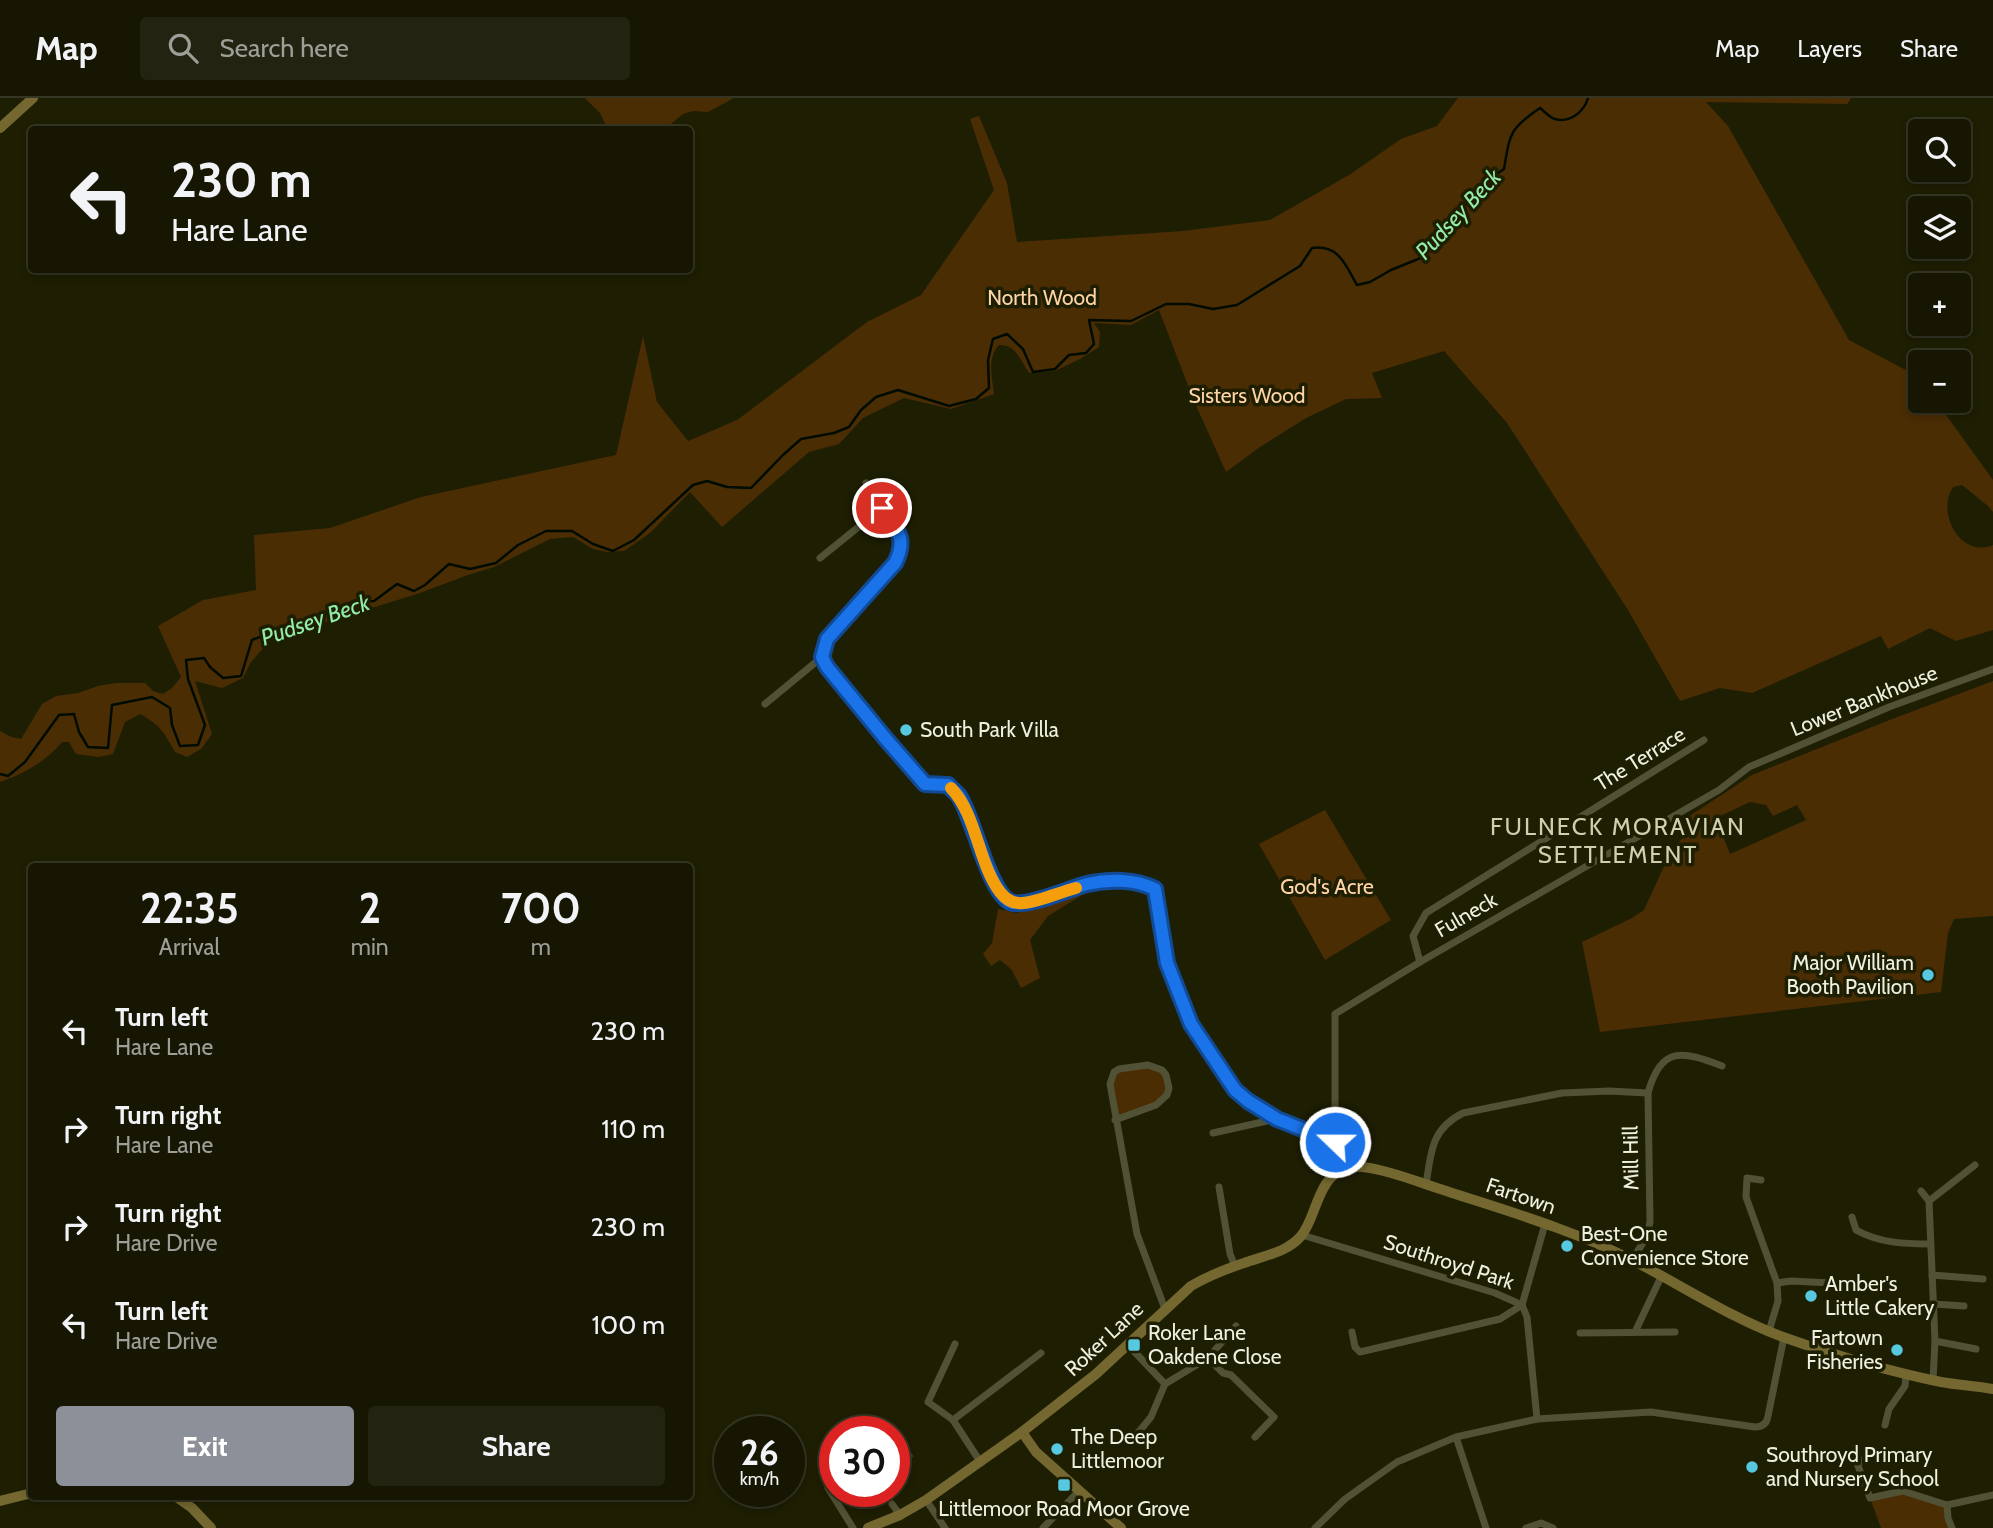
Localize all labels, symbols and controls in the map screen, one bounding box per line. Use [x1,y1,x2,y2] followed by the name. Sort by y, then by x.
[140,17,630,80] search box
[35,28,98,68] text: Map
[164,29,202,67] icon: search
[220,32,349,64] text: Search here
[1715,34,1759,63] text: Map
[1797,34,1862,63] text: Layers
[1900,34,1958,63] text: Share
[1908,119,1971,413] map controls
[1908,119,1971,182] button: search
[171,150,312,209] text: 230 m
[56,154,147,245] icon: left
[1409,162,1508,265] water label: Pudsey Beck
[1908,196,1971,259] button: layers
[171,210,308,249] text: Hare Lane
[1908,273,1971,336] button: +
[987,285,1097,310] park label: North Wood
[1908,350,1971,413] button: −
[1189,383,1305,408] park label: Sisters Wood
[852,478,912,538] pin
[863,489,901,527] icon: arrive
[257,588,374,652] water label: Pudsey Beck
[1787,660,1941,741] street label: Lower Bankhouse
[920,717,1059,742] place label: South Park Villa
[1590,721,1690,796] street label: The Terrace
[898,722,914,738] marker: South Park Villa
[1490,812,1746,869] district label: FULNECK MORAVIAN SETTLEMENT
[1280,874,1374,899] park label: God's Acre
[140,882,239,934] text: 22:35
[359,882,381,934] text: 2
[501,882,581,934] text: 700
[1430,887,1502,942] street label: Fulneck
[159,933,220,961] text: Arrival
[351,933,389,961] text: min
[531,933,551,961] text: m
[1786,950,1914,999] place label: Major William Booth Pavilion
[1920,967,1936,983] marker: Major William Booth Pavilion
[115,1001,208,1033] text: Turn left
[56,1012,94,1050] icon: left
[591,1015,665,1047] text: 230 m
[115,1033,213,1061] text: Hare Lane
[115,1099,221,1131] text: Turn right
[1298,1105,1372,1179] position arrow
[56,1110,94,1148] icon: right
[601,1113,665,1145] text: 110 m
[1617,1125,1644,1191] street label: Mill Hill
[115,1131,213,1159] text: Hare Lane
[1483,1172,1559,1219] street label: Fartown
[115,1197,221,1229] text: Turn right
[56,1208,94,1246] icon: right
[591,1211,665,1243] text: 230 m
[1581,1221,1749,1270] place label: Best-One Convenience Store
[115,1229,218,1257] text: Hare Drive
[1381,1229,1518,1295] street label: Southroyd Park
[1559,1238,1575,1254] marker: Best-One Convenience Store
[1825,1271,1935,1320] place label: Amber's Little Cakery
[1803,1288,1819,1304] marker: Amber's Little Cakery
[115,1295,208,1327] text: Turn left
[1059,1296,1148,1381] street label: Roker Lane
[56,1306,94,1344] icon: left
[592,1309,665,1341] text: 100 m
[1148,1320,1282,1369] place label: Roker Lane Oakdene Close
[1806,1325,1883,1374] place label: Fartown Fisheries
[115,1327,218,1355] text: Hare Drive
[1126,1337,1142,1353] marker: Roker Lane Oakdene Close
[1889,1342,1905,1358] marker: Fartown Fisheries
[56,1406,354,1486] button: Exit
[368,1406,665,1486] button: Share
[819,1416,910,1507] speed limit sign: 30
[1071,1424,1164,1473] place label: The Deep Littlemoor
[740,1431,779,1474] text: 26
[1049,1441,1065,1457] marker: The Deep Littlemoor
[1766,1442,1939,1491] place label: Southroyd Primary and Nursery School
[1744,1459,1760,1475] marker: Southroyd Primary and Nursery School
[740,1468,779,1490] text: km/h
[1056,1477,1072,1493] marker: Littlemoor Road Moor Grove
[938,1496,1190,1521] place label: Littlemoor Road Moor Grove

